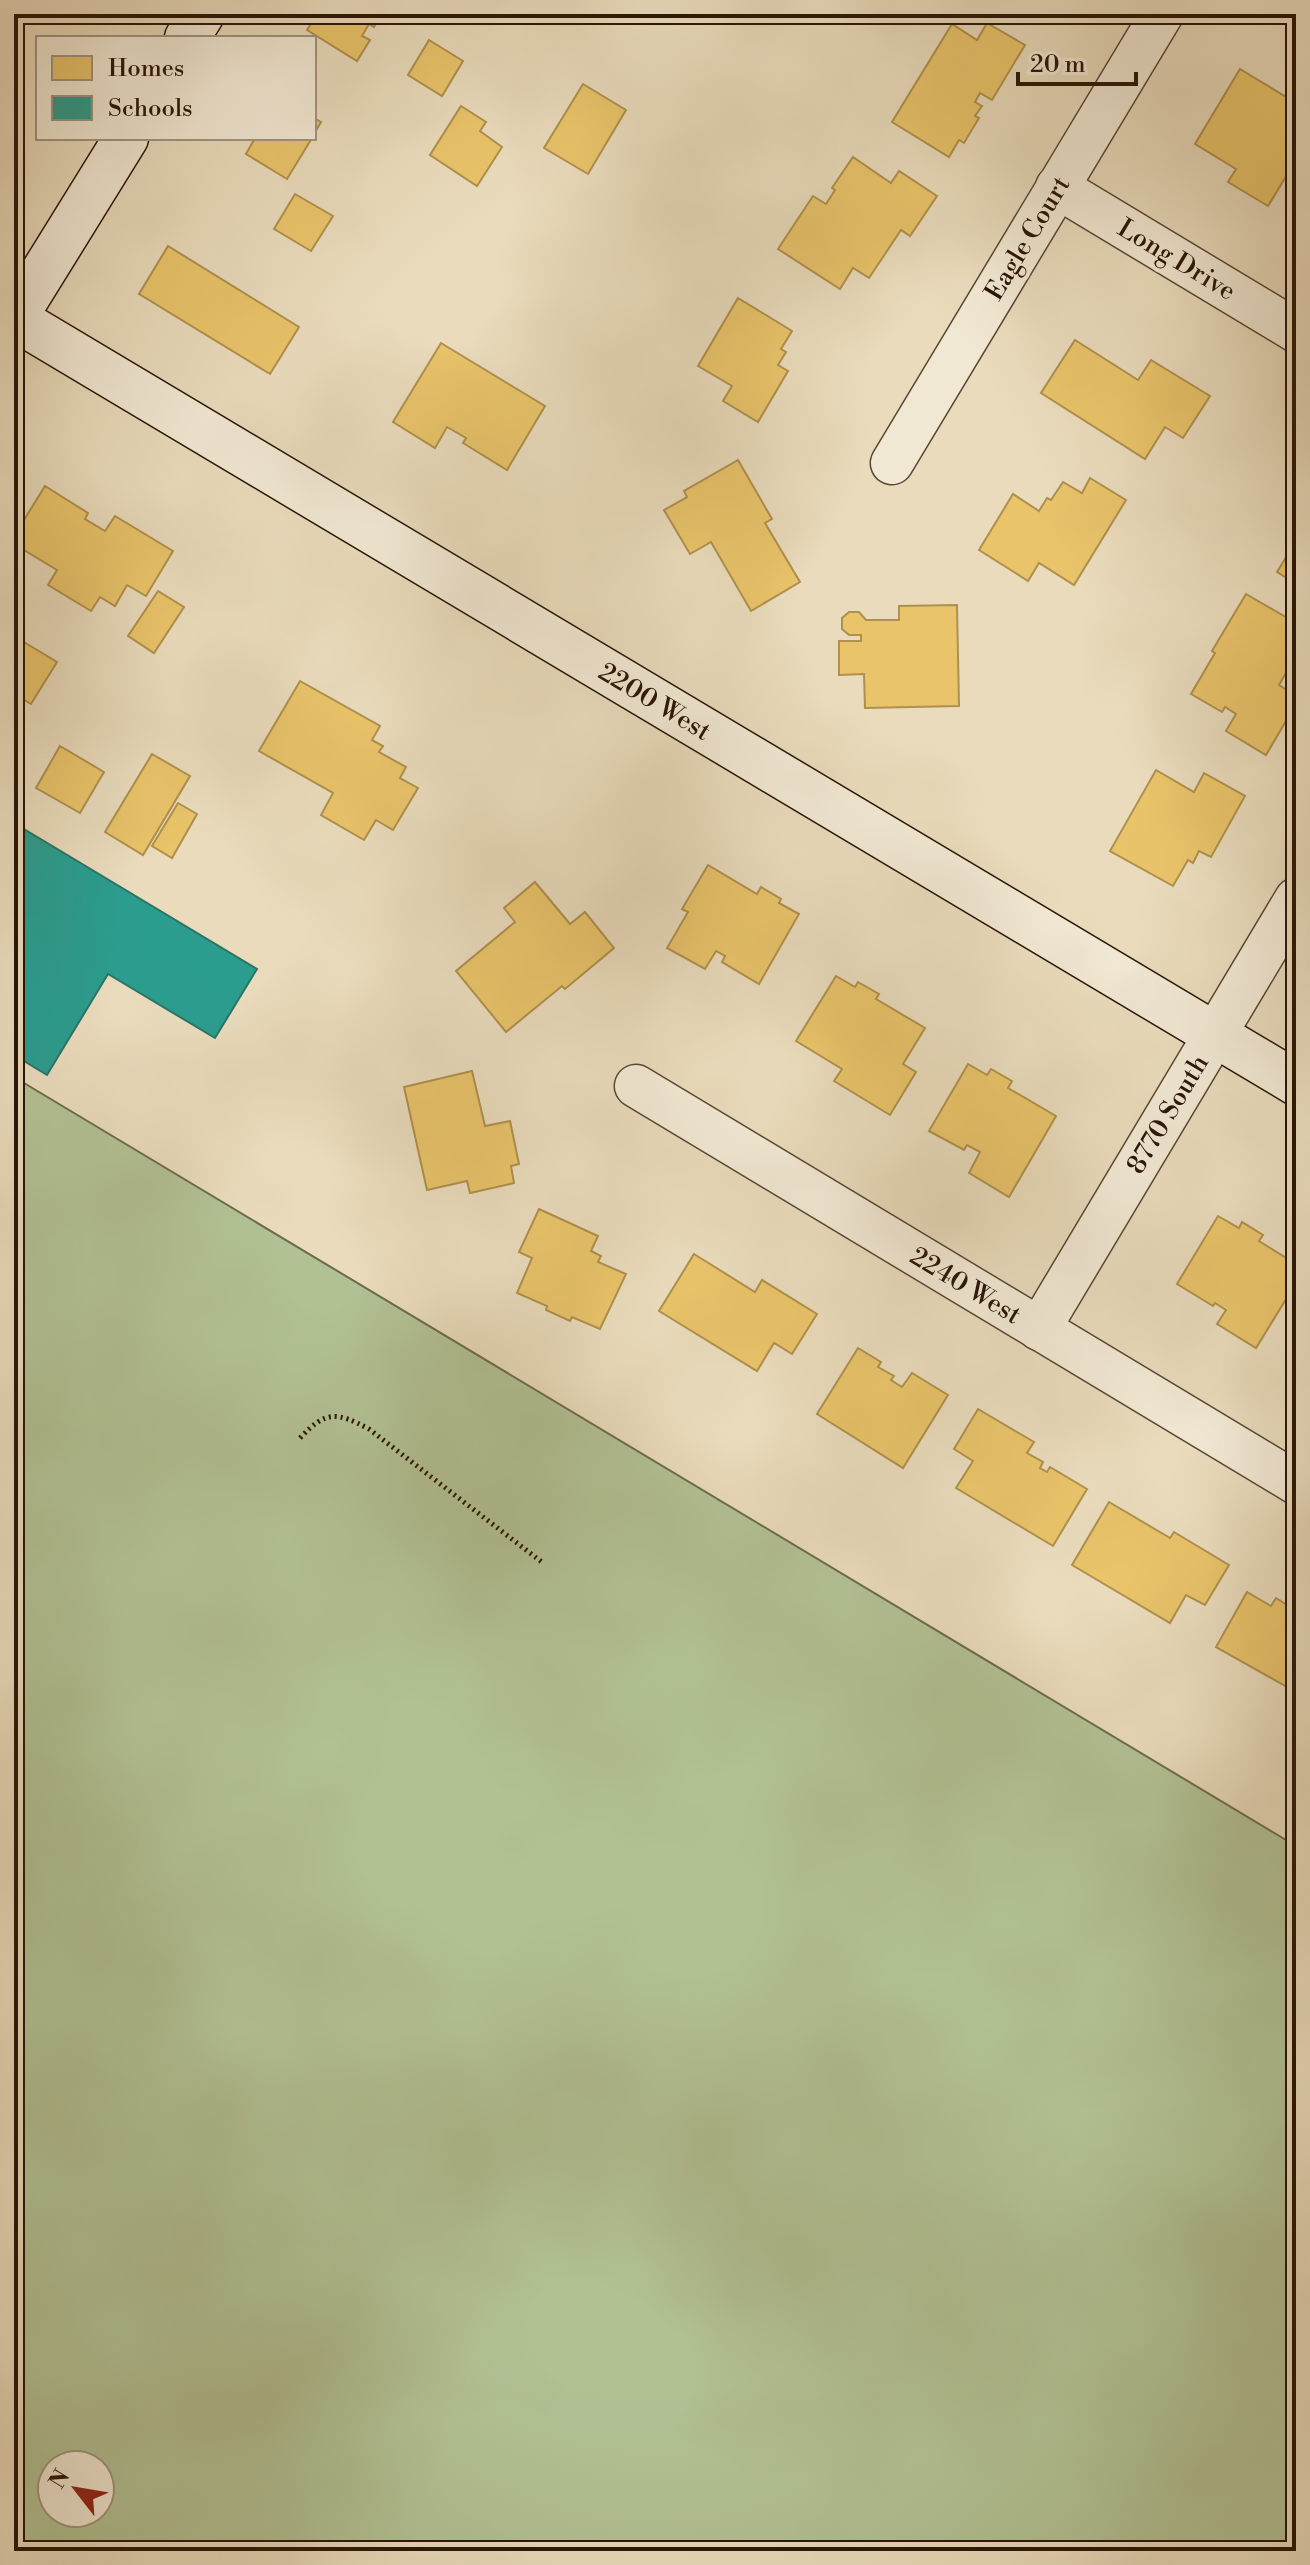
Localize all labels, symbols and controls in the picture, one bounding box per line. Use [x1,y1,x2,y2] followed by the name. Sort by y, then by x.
[36,36,316,140] legend
[1018,36,1136,86] scale bar
[1030,50,1086,80] text: 20 m
[108,54,184,84] text: Homes
[108,94,193,124] text: Schools
[978,171,1077,306] street label: Eagle Court
[1112,212,1241,308] street label: Long Drive
[593,656,716,748] street label: 2200 West
[1120,1049,1216,1180] street label: 8770 South
[904,1240,1027,1331] street label: 2240 West
[36,2449,116,2529] north arrow
[44,2465,77,2494] text: N

